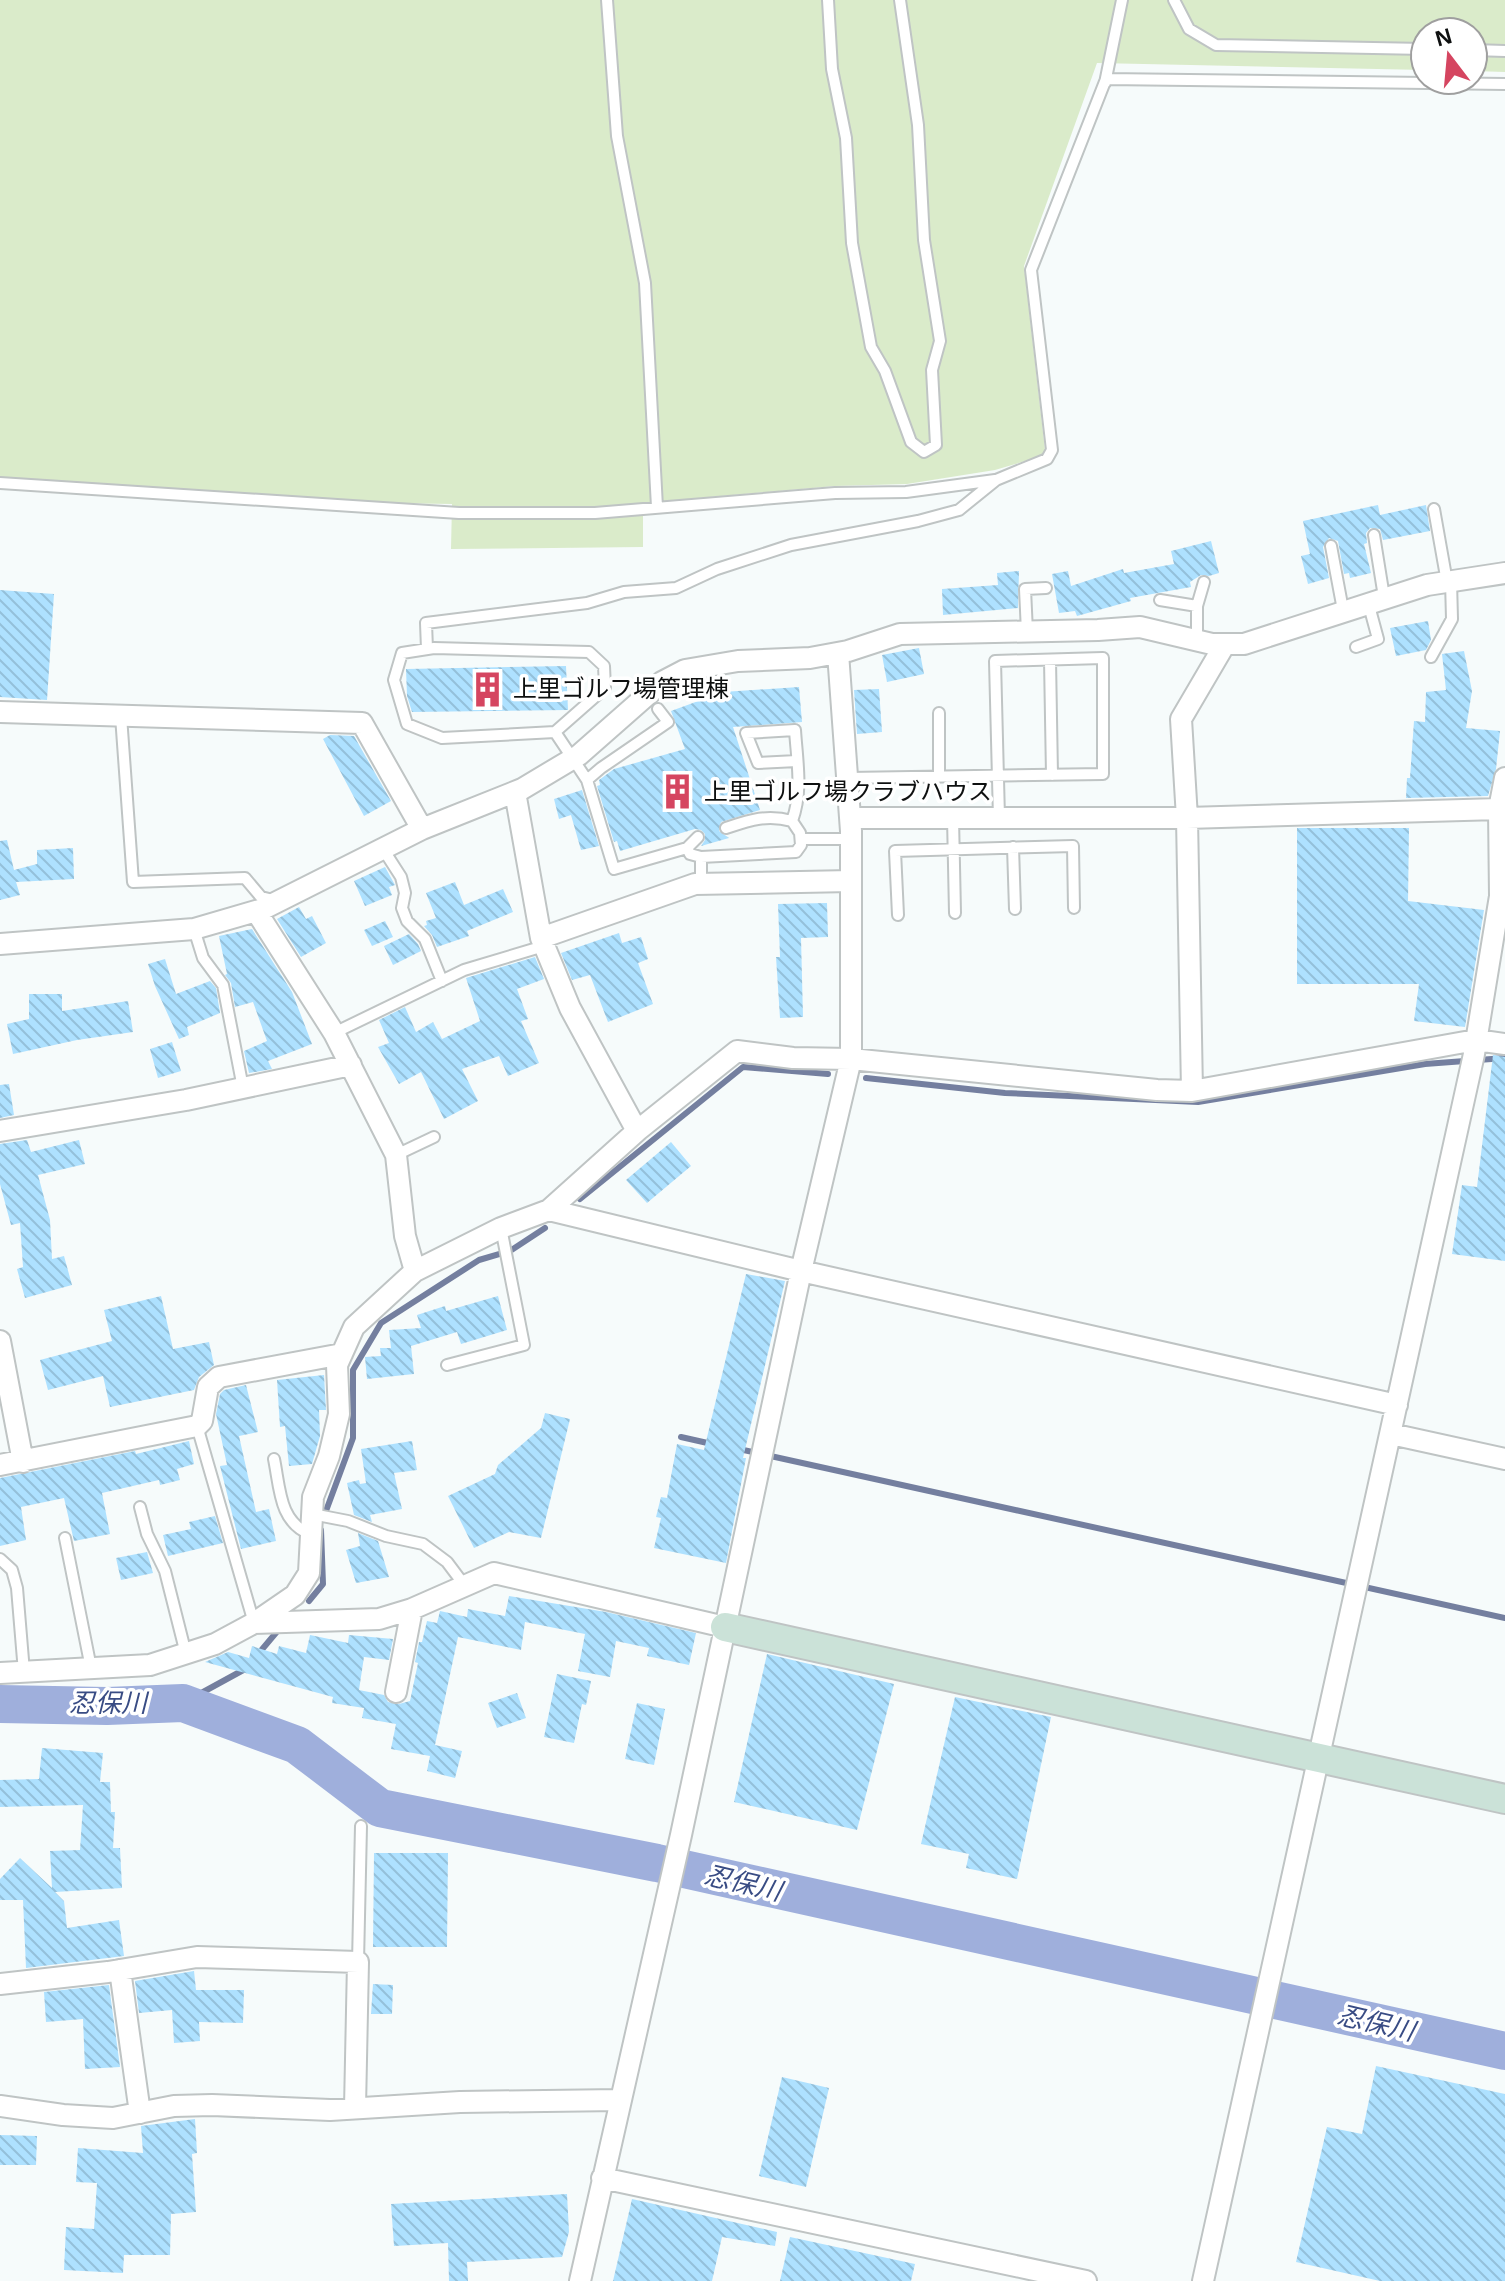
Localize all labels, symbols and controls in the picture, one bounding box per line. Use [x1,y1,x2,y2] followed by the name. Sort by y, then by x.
[1409,16,1489,96] north arrow
[1433,23,1455,51] text: N
[468,670,506,708] building icon: 上里ゴルフ場管理棟
[513,675,729,702] place label: 上里ゴルフ場管理棟
[659,773,697,811] building icon: 上里ゴルフ場クラブハウス
[704,778,992,805] place label: 上里ゴルフ場クラブハウス
[69,1688,150,1718] water label: 忍保川
[702,1860,787,1907] water label: 忍保川
[1335,2000,1420,2047] water label: 忍保川

